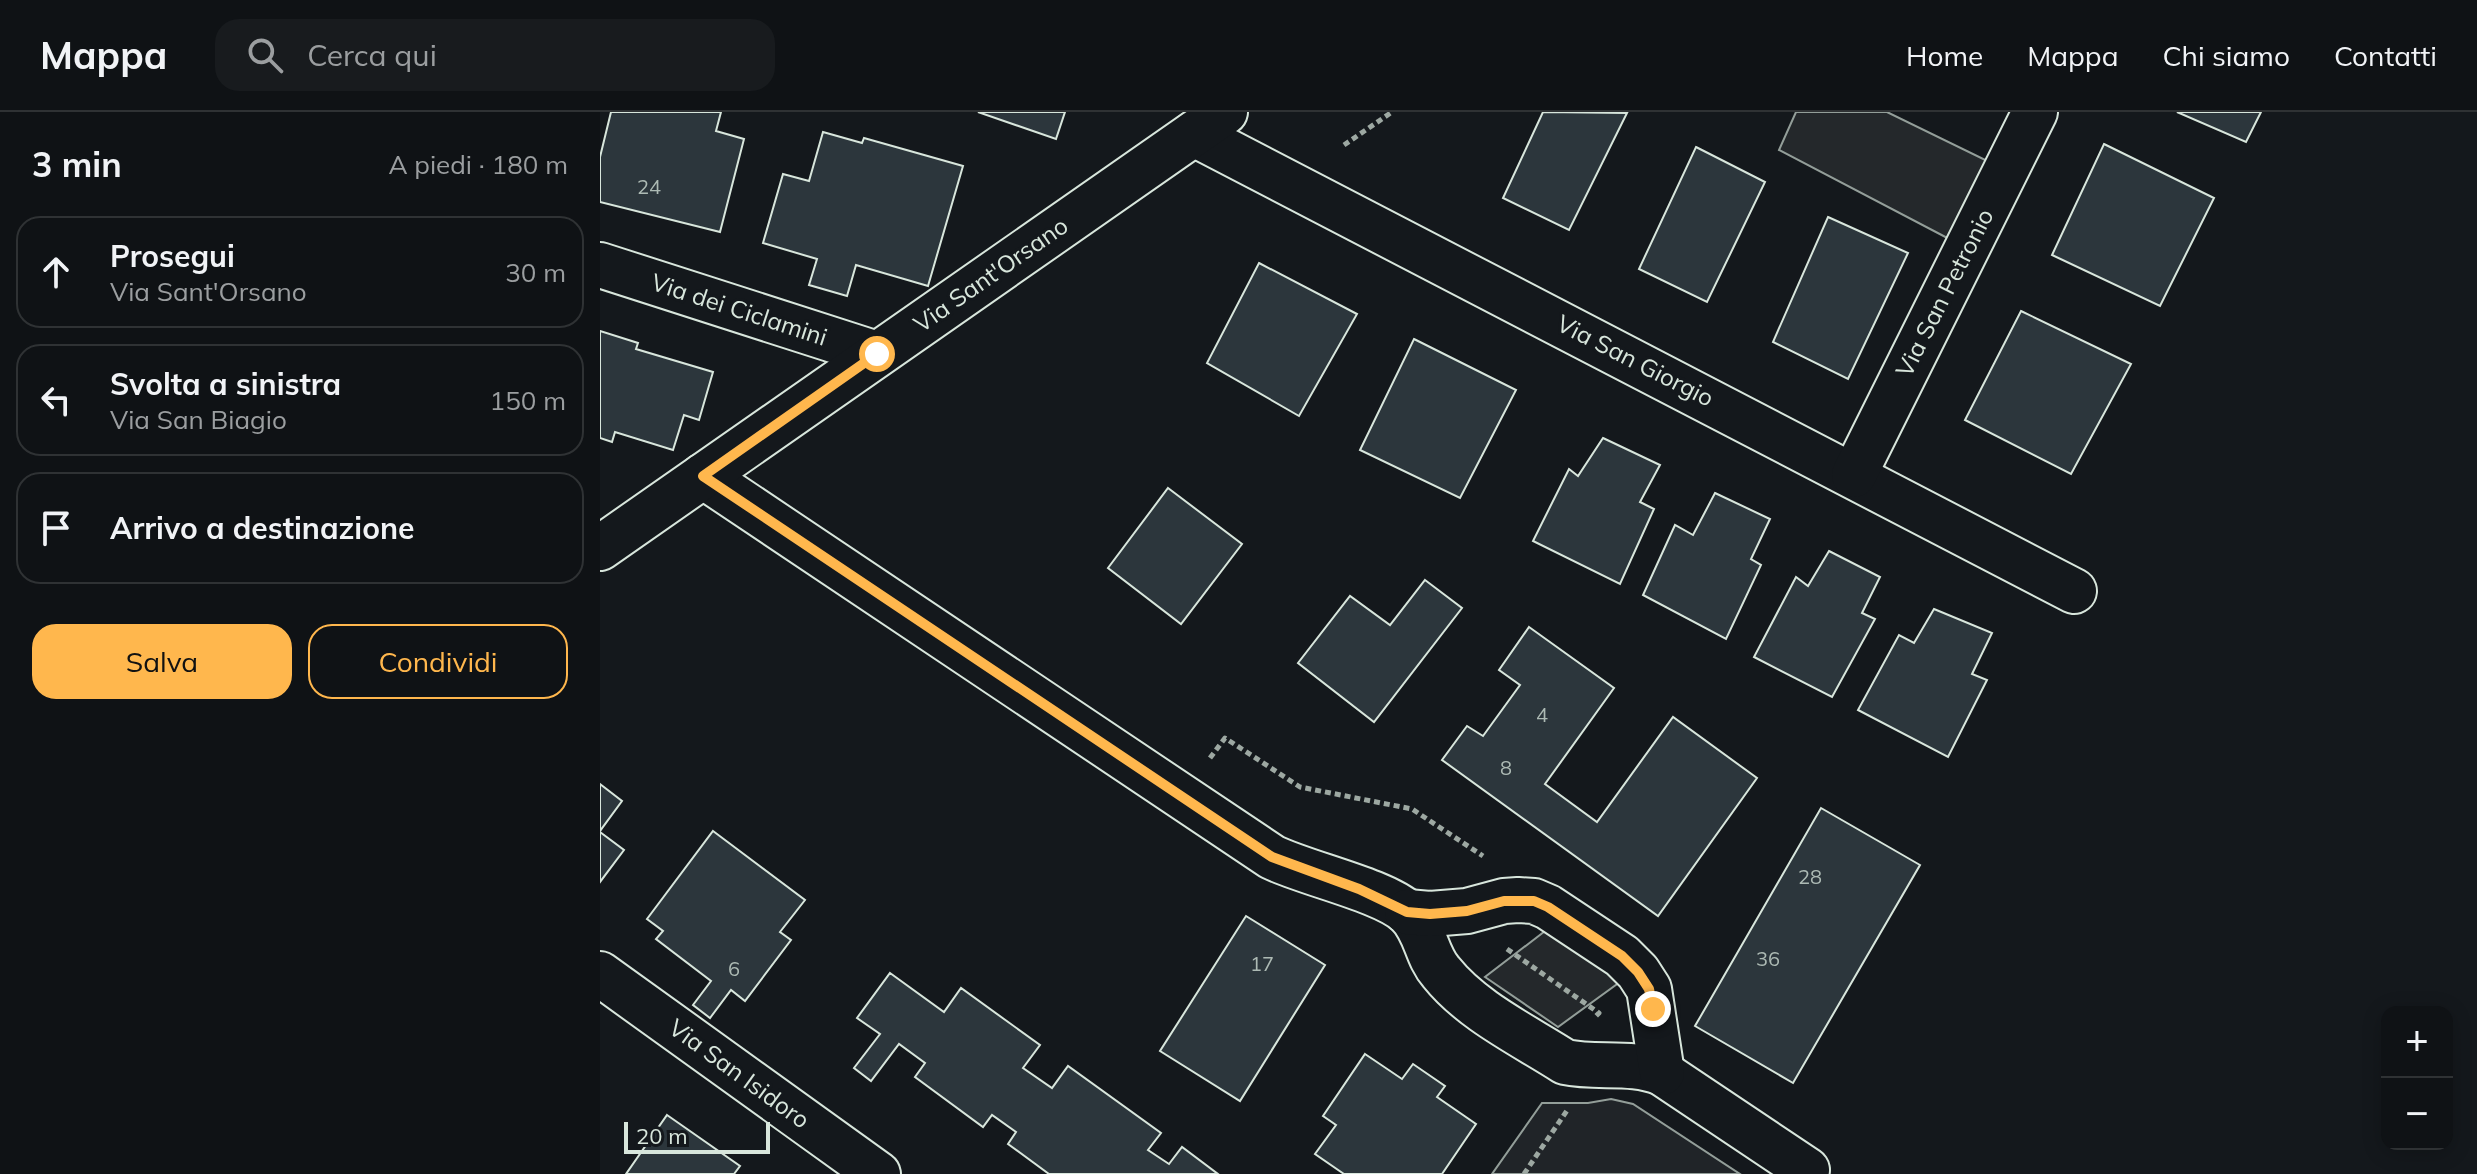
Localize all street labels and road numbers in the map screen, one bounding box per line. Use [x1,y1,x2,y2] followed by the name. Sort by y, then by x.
[1889,203,1999,382] street label: Via San Petronio
[908,210,1073,339] street label: Via Sant'Orsano
[648,266,831,352] street label: Via dei Ciclamini
[1552,308,1719,413] street label: Via San Giorgio
[663,1012,816,1134] street label: Via San Isidoro

